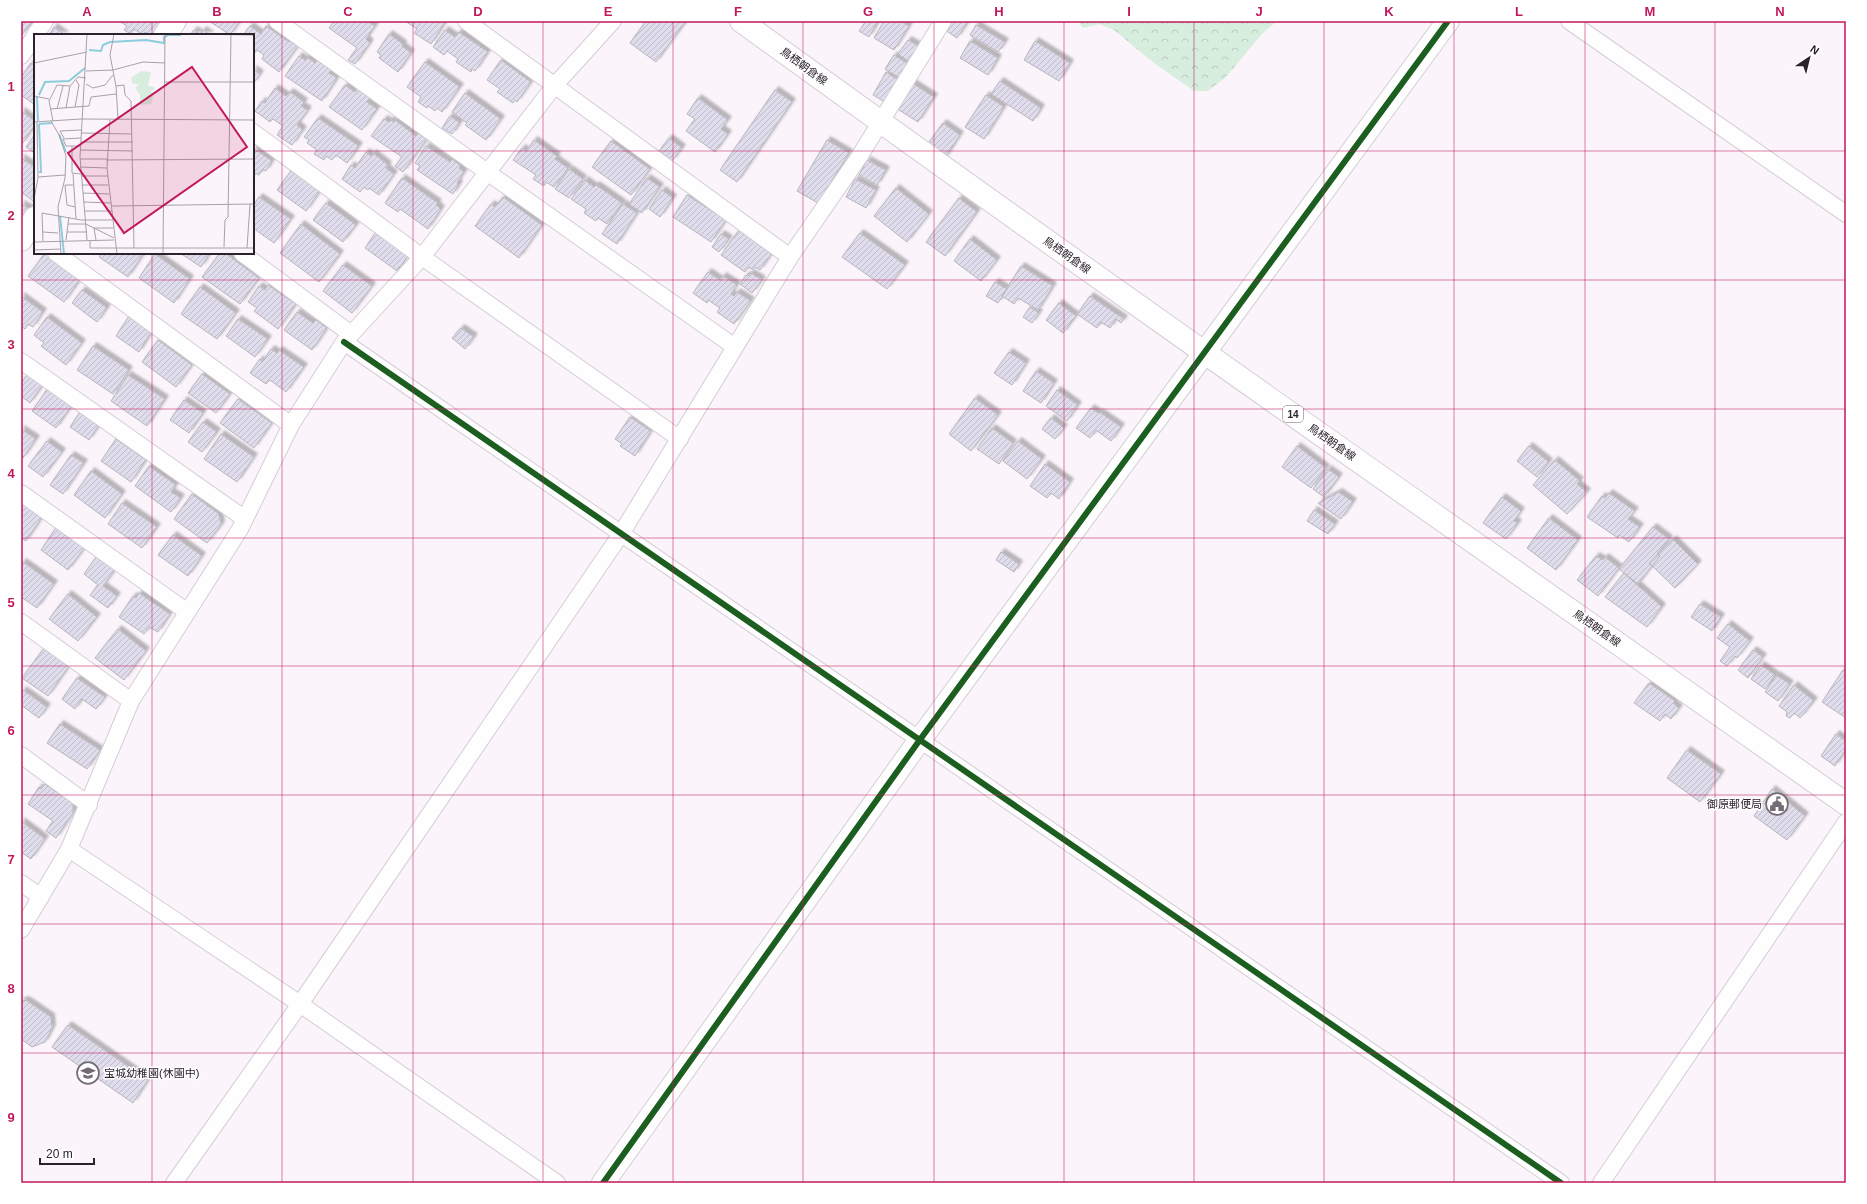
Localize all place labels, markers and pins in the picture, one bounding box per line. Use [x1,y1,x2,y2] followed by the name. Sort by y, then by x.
[1764,791,1790,817] public building icon: 御原郵便局
[1706,798,1762,810] place label: 御原郵便局
[75,1060,101,1086] school or university icon: 宝城幼稚園(休園中)
[104,1067,199,1079] place label: 宝城幼稚園(休園中)

